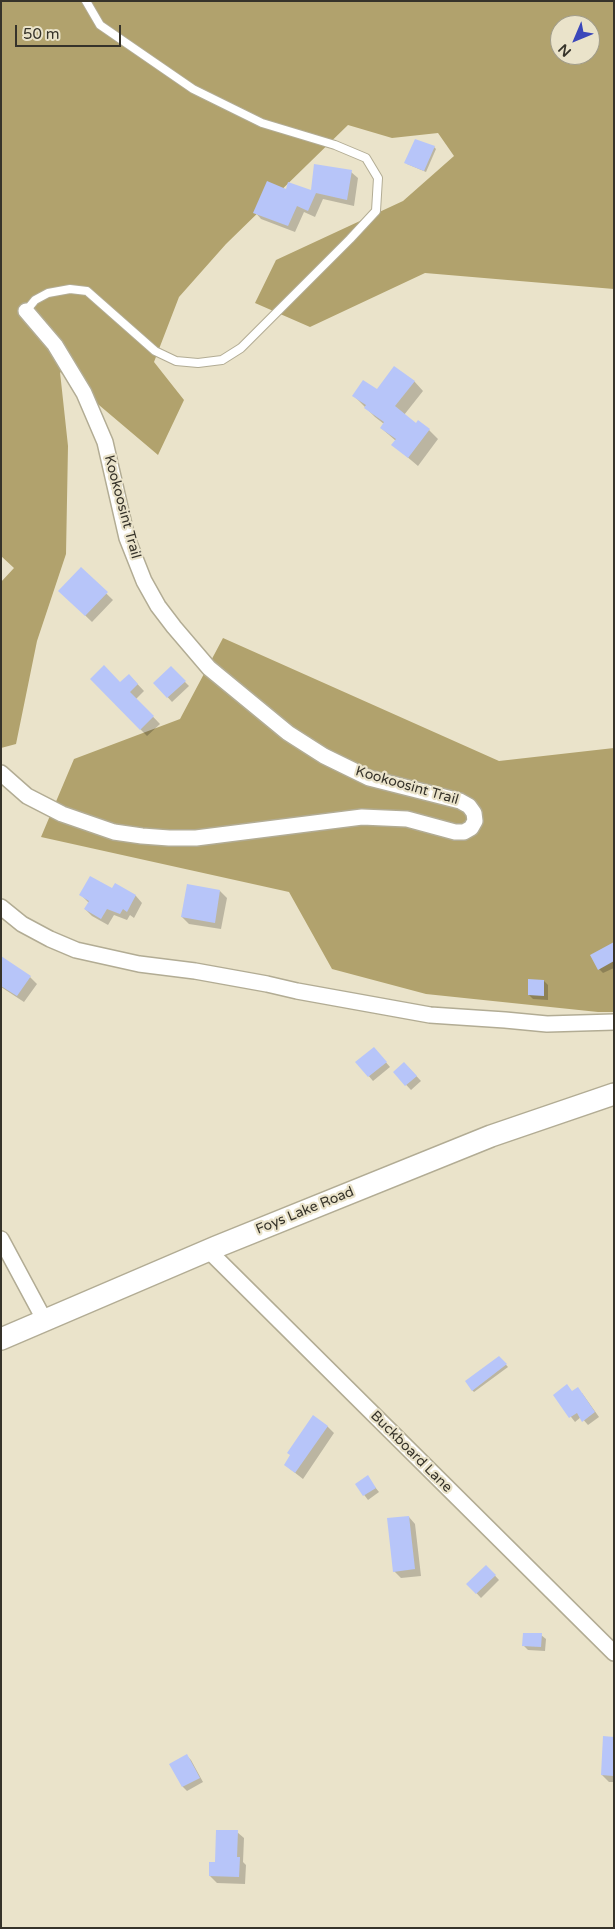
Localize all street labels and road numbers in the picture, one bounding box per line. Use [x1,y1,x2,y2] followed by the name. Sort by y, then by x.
[100,453,144,561] street label: Kookoosint Trail
[354,763,460,809] street label: Kookoosint Trail
[253,1184,357,1238] street label: Foys Lake Road
[367,1408,455,1496] street label: Buckboard Lane

